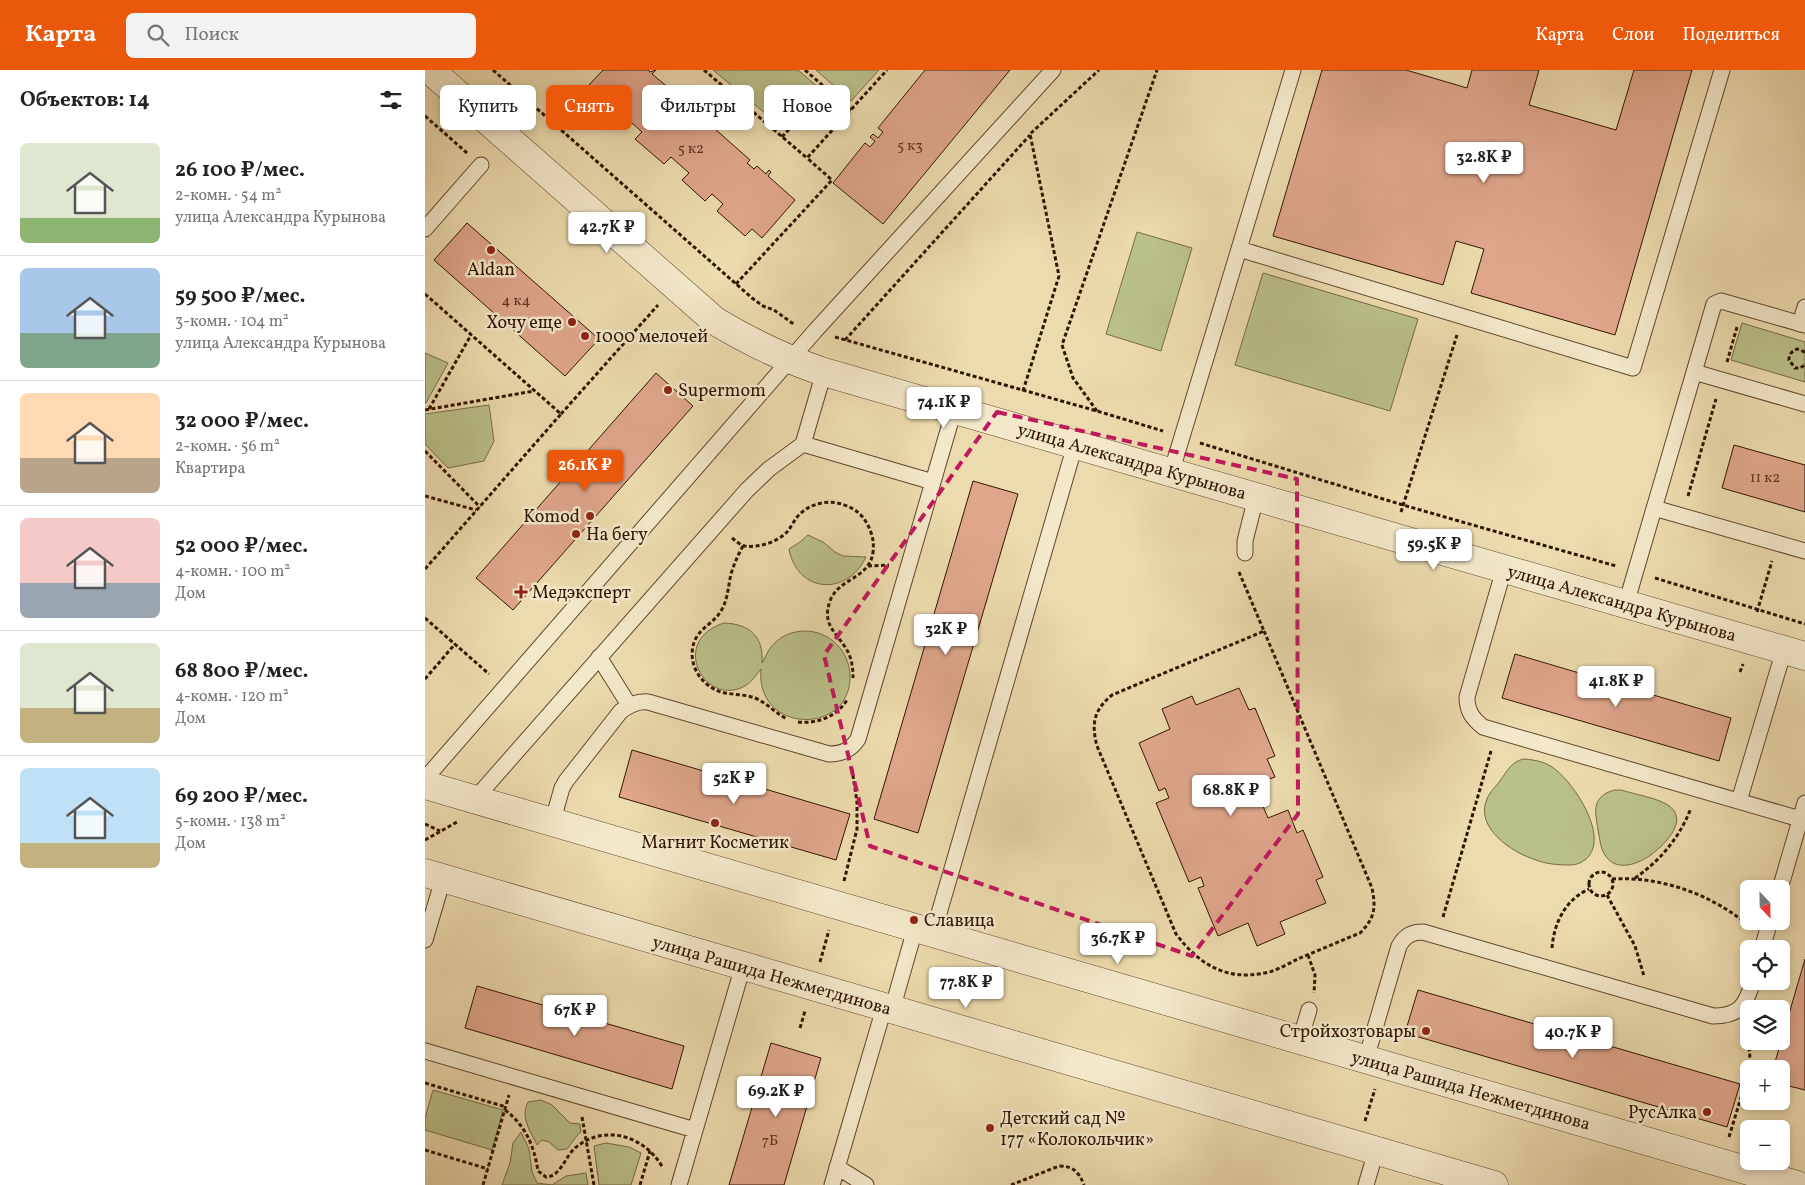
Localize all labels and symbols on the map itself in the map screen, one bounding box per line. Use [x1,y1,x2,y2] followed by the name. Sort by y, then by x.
[897,136,923,157] house number: 5 к3
[678,139,704,160] house number: 5 к2
[1438,142,1530,184] pin: 32.8K ₽
[561,212,653,254] pin: 42.7K ₽
[485,244,497,256] marker: Aldan
[467,258,515,283] place label: Aldan
[502,291,530,312] house number: 4 к4
[486,311,562,336] place label: Хочу еще
[566,316,578,328] marker: Хочу еще
[595,325,708,350] place label: 1000 мелочей
[579,330,591,342] marker: 1000 мелочей
[678,379,766,404] place label: Supermom
[662,384,674,396] marker: Supermom
[898,386,990,429] pin: 74.1K ₽
[1014,418,1249,507] street label: улица Александра Курынова
[539,450,631,492] pin: 26.1K ₽
[1750,468,1780,489] house number: 11 к2
[523,505,580,530] place label: Komod
[584,510,596,522] marker: Komod
[586,523,648,548] place label: На бегу
[570,528,582,540] marker: На бегу
[1388,528,1480,571] pin: 59.5K ₽
[1504,560,1739,649] street label: улица Александра Курынова
[532,581,631,606] place label: Медэксперт
[514,585,528,599] marker: Медэксперт
[911,614,981,656] pin: 32K ₽
[1570,666,1662,708] pin: 41.8K ₽
[699,762,769,805] pin: 52K ₽
[1185,774,1277,817] pin: 68.8K ₽
[709,817,721,829] marker: Магнит Косметик
[641,831,789,856] place label: Магнит Косметик
[1740,880,1790,930] north arrow
[924,909,995,934] place label: Славица
[908,914,920,926] marker: Славица
[1072,922,1164,965] pin: 36.7K ₽
[649,930,894,1023] street label: улица Рашида Нежметдинова
[920,966,1012,1009] pin: 77.8K ₽
[540,994,610,1037] pin: 67K ₽
[1527,1016,1619,1059] pin: 40.7K ₽
[1280,1020,1416,1045] place label: Стройхозтовары
[1420,1025,1432,1037] marker: Стройхозтовары
[1348,1045,1593,1138] street label: улица Рашида Нежметдинова
[730,1076,822,1118] pin: 69.2K ₽
[1628,1101,1697,1126] place label: РусАлка
[1701,1106,1713,1118] marker: РусАлка
[1000,1107,1154,1153] place label: Детский сад № 177 «Колокольчик»
[984,1122,996,1134] marker: Детский сад № 177 «Колокольчик»
[762,1131,778,1152] house number: 7Б

